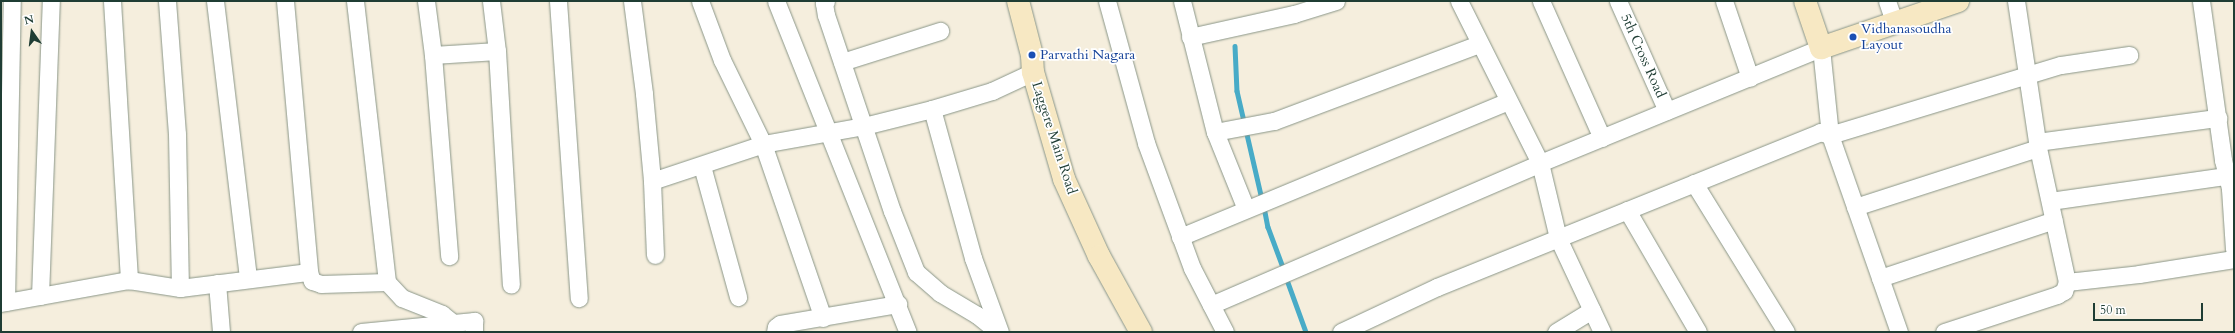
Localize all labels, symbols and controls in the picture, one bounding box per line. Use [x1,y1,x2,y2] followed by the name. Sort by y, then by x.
[23,11,35,28] text: N
[1617,11,1669,101] street label: 5th Cross Road
[12,12,52,52] north arrow
[1861,21,1952,54] place label: Vidhanasoudha Layout
[1848,32,1858,42] marker: Vidhanasoudha Layout
[1040,47,1135,63] place label: Parvathi Nagara
[1027,50,1037,60] marker: Parvathi Nagara
[1028,80,1080,196] street label: Laggere Main Road
[2095,295,2205,321] scale bar
[2100,302,2126,318] text: 50 m

